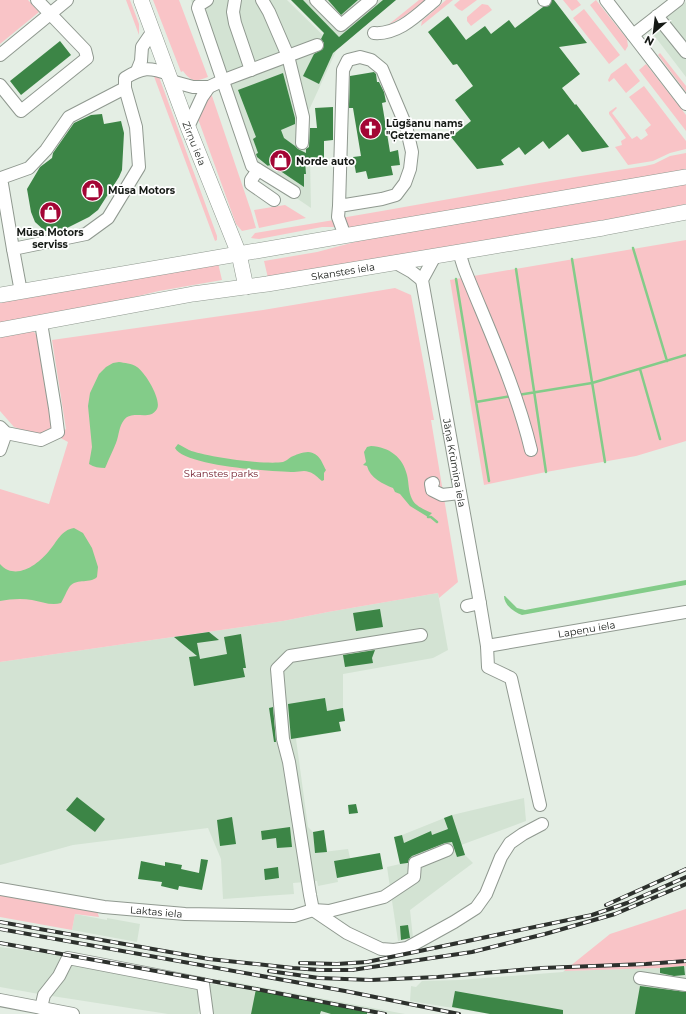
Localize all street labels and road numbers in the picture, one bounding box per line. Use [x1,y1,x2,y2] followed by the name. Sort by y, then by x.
[179,120,209,168] street label: Zirņu iela
[310,260,376,284] street label: Skanstes iela
[440,416,469,508] street label: Jāņa Krūmiņa iela
[557,618,616,641] street label: Lapeņu iela
[130,903,183,921] street label: Laktas iela

